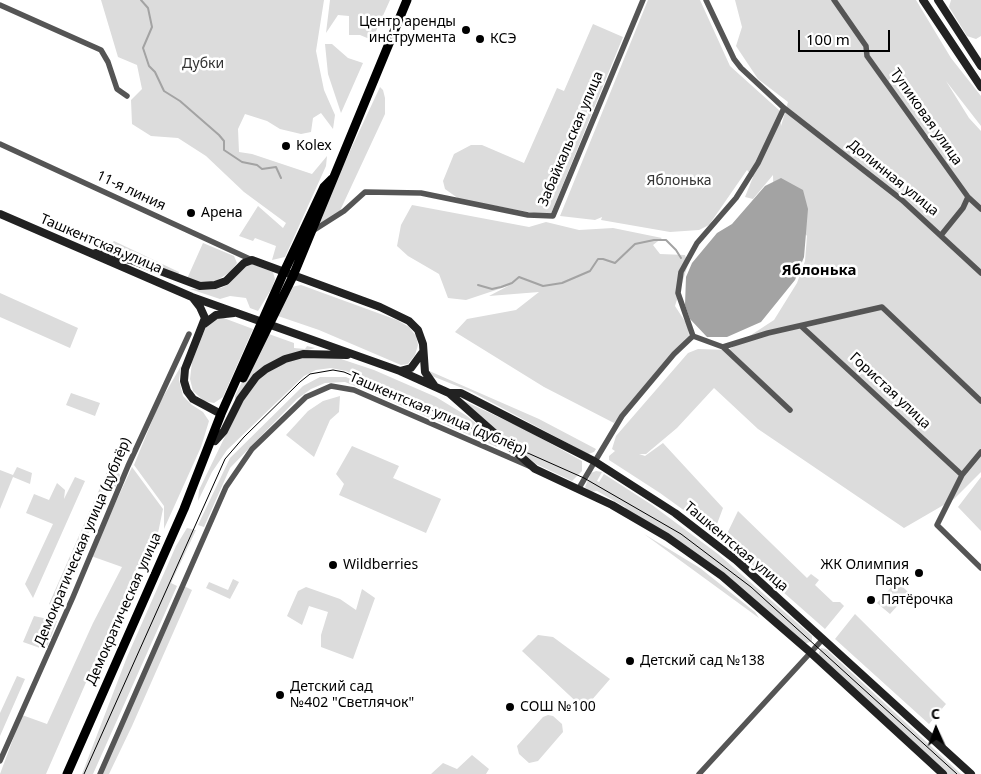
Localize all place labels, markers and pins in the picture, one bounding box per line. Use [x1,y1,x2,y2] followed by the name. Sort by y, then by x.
[359,14,456,46] place label: Центр аренды инструмента
[460,24,472,36] marker: Центр аренды инструмента
[490,31,516,47] place label: КСЭ
[474,33,486,45] marker: КСЭ
[296,138,332,154] place label: Kolex
[280,140,292,152] marker: Kolex
[201,205,243,221] place label: Арена
[185,207,197,219] marker: Арена
[343,557,418,573] place label: Wildberries
[821,557,909,590] place label: ЖК Олимпия Парк
[327,559,339,571] marker: Wildberries
[913,567,925,579] marker: ЖК Олимпия Парк
[881,592,953,608] place label: Пятёрочка
[865,594,877,606] marker: Пятёрочка
[640,653,765,669] place label: Детский сад №138
[624,655,636,667] marker: Детский сад №138
[290,679,414,712] place label: Детский сад №402 "Светлячок"
[274,689,286,701] marker: Детский сад №402 "Светлячок"
[520,699,596,715] place label: СОШ №100
[504,701,516,713] marker: СОШ №100

